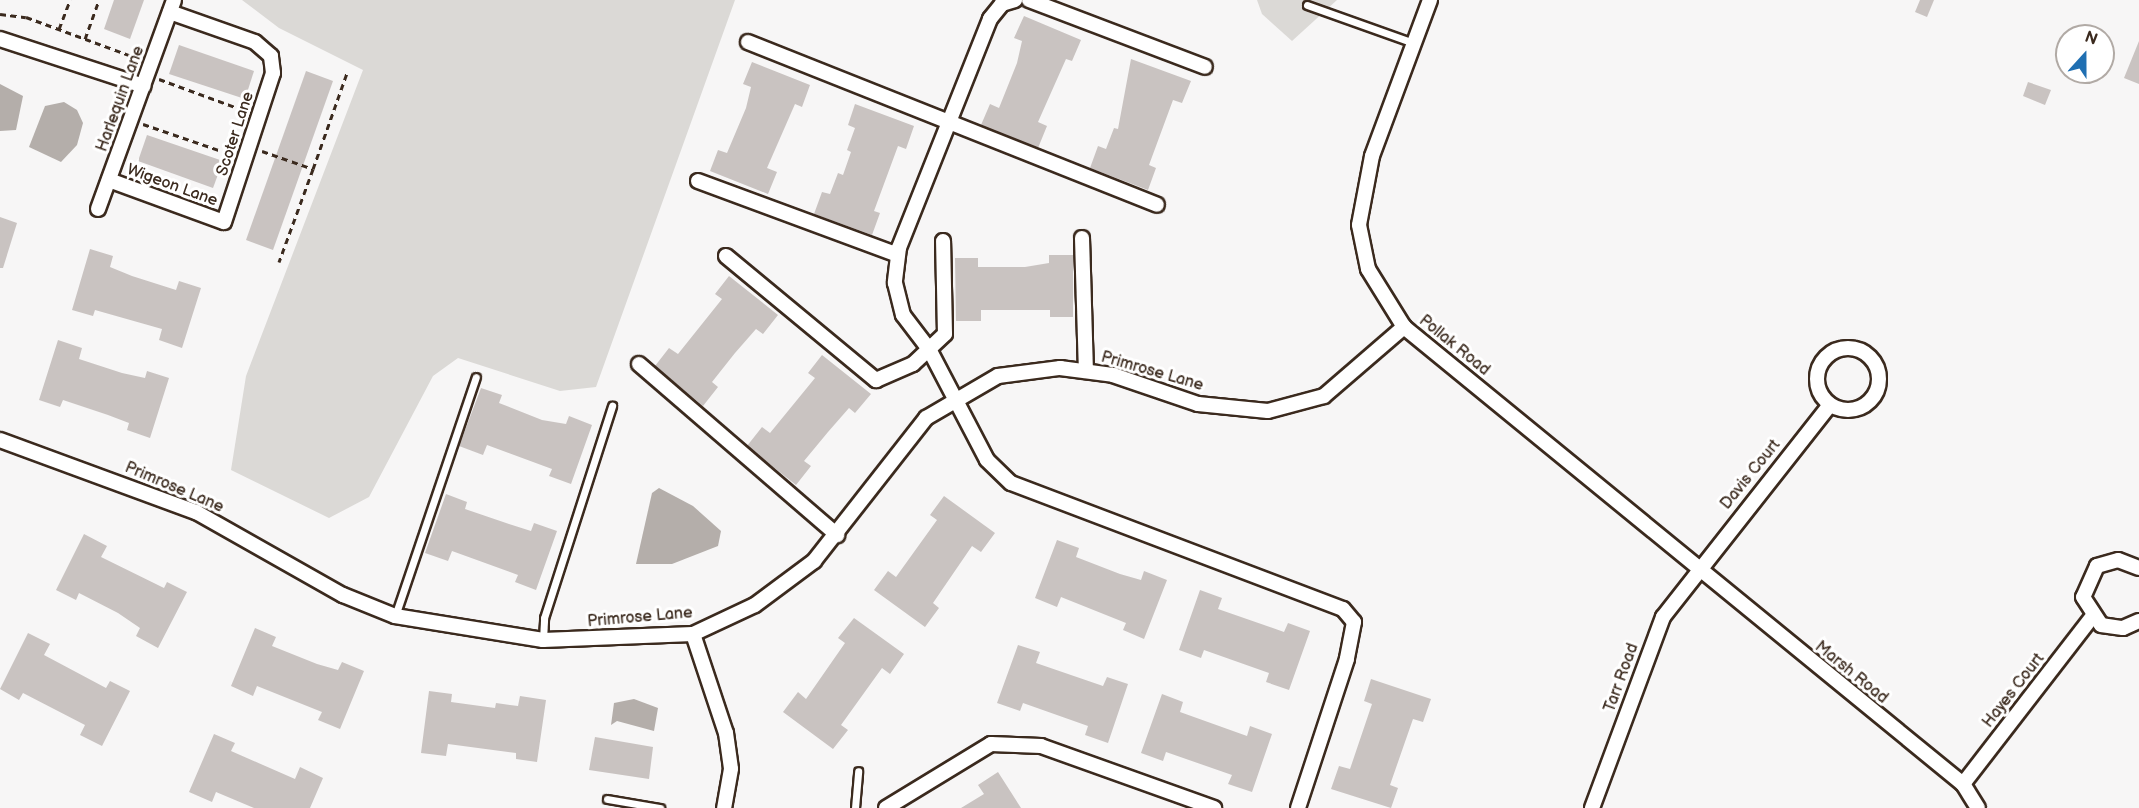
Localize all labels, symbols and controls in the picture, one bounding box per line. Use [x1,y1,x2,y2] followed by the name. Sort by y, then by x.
[2055,24,2115,84] north arrow
[2082,28,2100,50] text: N
[93,44,149,154] street label: Harlequin Lane
[213,89,259,179] street label: Scoter Lane
[124,161,220,211] street label: Wigeon Lane
[1415,312,1493,380] street label: Pollak Road
[1099,348,1205,396] street label: Primrose Lane
[1717,436,1785,514] street label: Davis Court
[122,459,226,517] street label: Primrose Lane
[587,604,693,632] street label: Primrose Lane
[1811,638,1891,708] street label: Marsh Road
[1601,641,1643,715] street label: Tarr Road
[1979,650,2049,732] street label: Hayes Court

